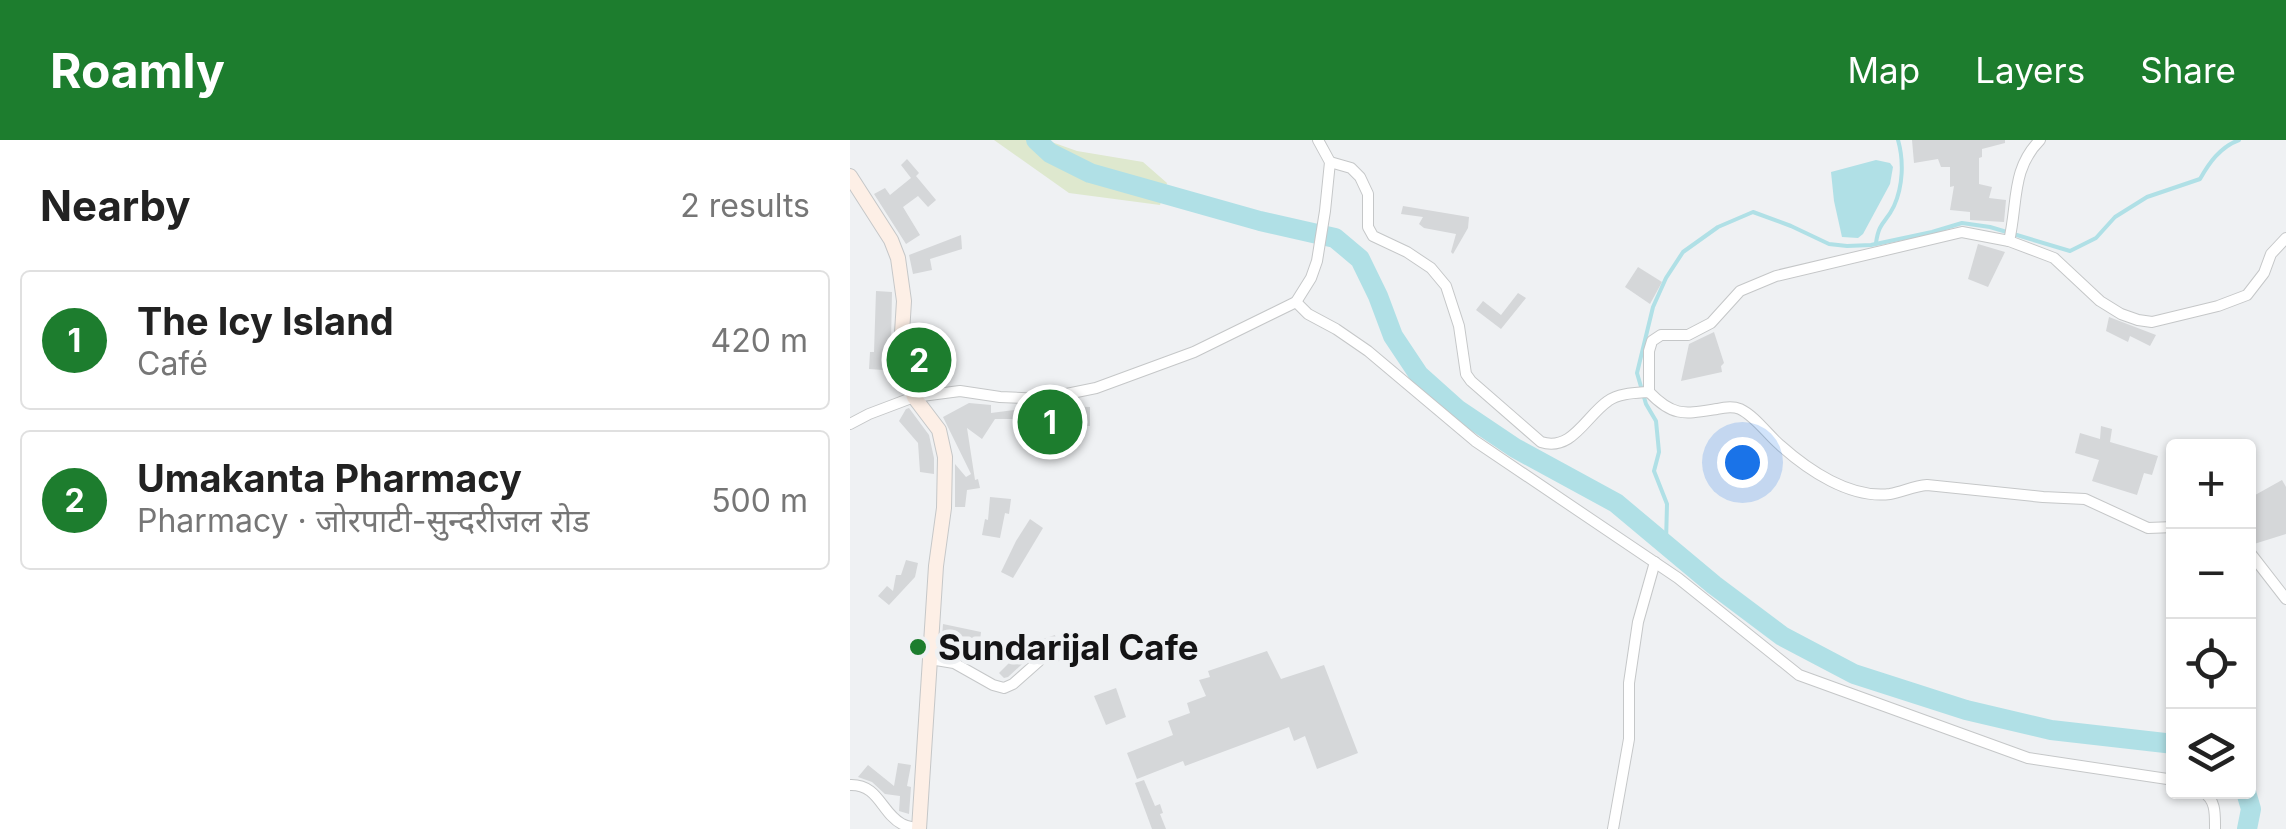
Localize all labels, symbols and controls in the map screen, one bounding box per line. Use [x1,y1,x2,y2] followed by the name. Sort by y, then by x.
[50,41,225,100] text: Roamly
[1848,49,1920,91] text: Map
[1975,49,2085,91] text: Layers
[2140,49,2236,91] text: Share
[40,180,191,231] text: Nearby
[680,186,810,225] text: 2 results
[137,298,394,344] text: The Icy Island
[68,321,81,360] text: 1
[711,321,808,360] text: 420 m
[886,322,952,398] pin: 2
[137,344,208,383] text: Café
[1018,384,1082,460] pin: 1
[1717,437,1768,488] your location
[2166,439,2256,799] map controls
[2166,439,2256,529] button: +
[137,455,522,501] text: Umakanta Pharmacy
[64,481,85,520] text: 2
[711,481,808,520] text: 500 m
[137,501,589,540] text: Pharmacy · जोरपाटी-सुन्दरीजल रोड
[2166,529,2256,619] button: −
[2166,619,2256,709] button: locate
[938,626,1199,668] place label: Sundarijal Cafe
[907,636,929,658] marker: Sundarijal Cafe
[2166,709,2256,799] button: layers

